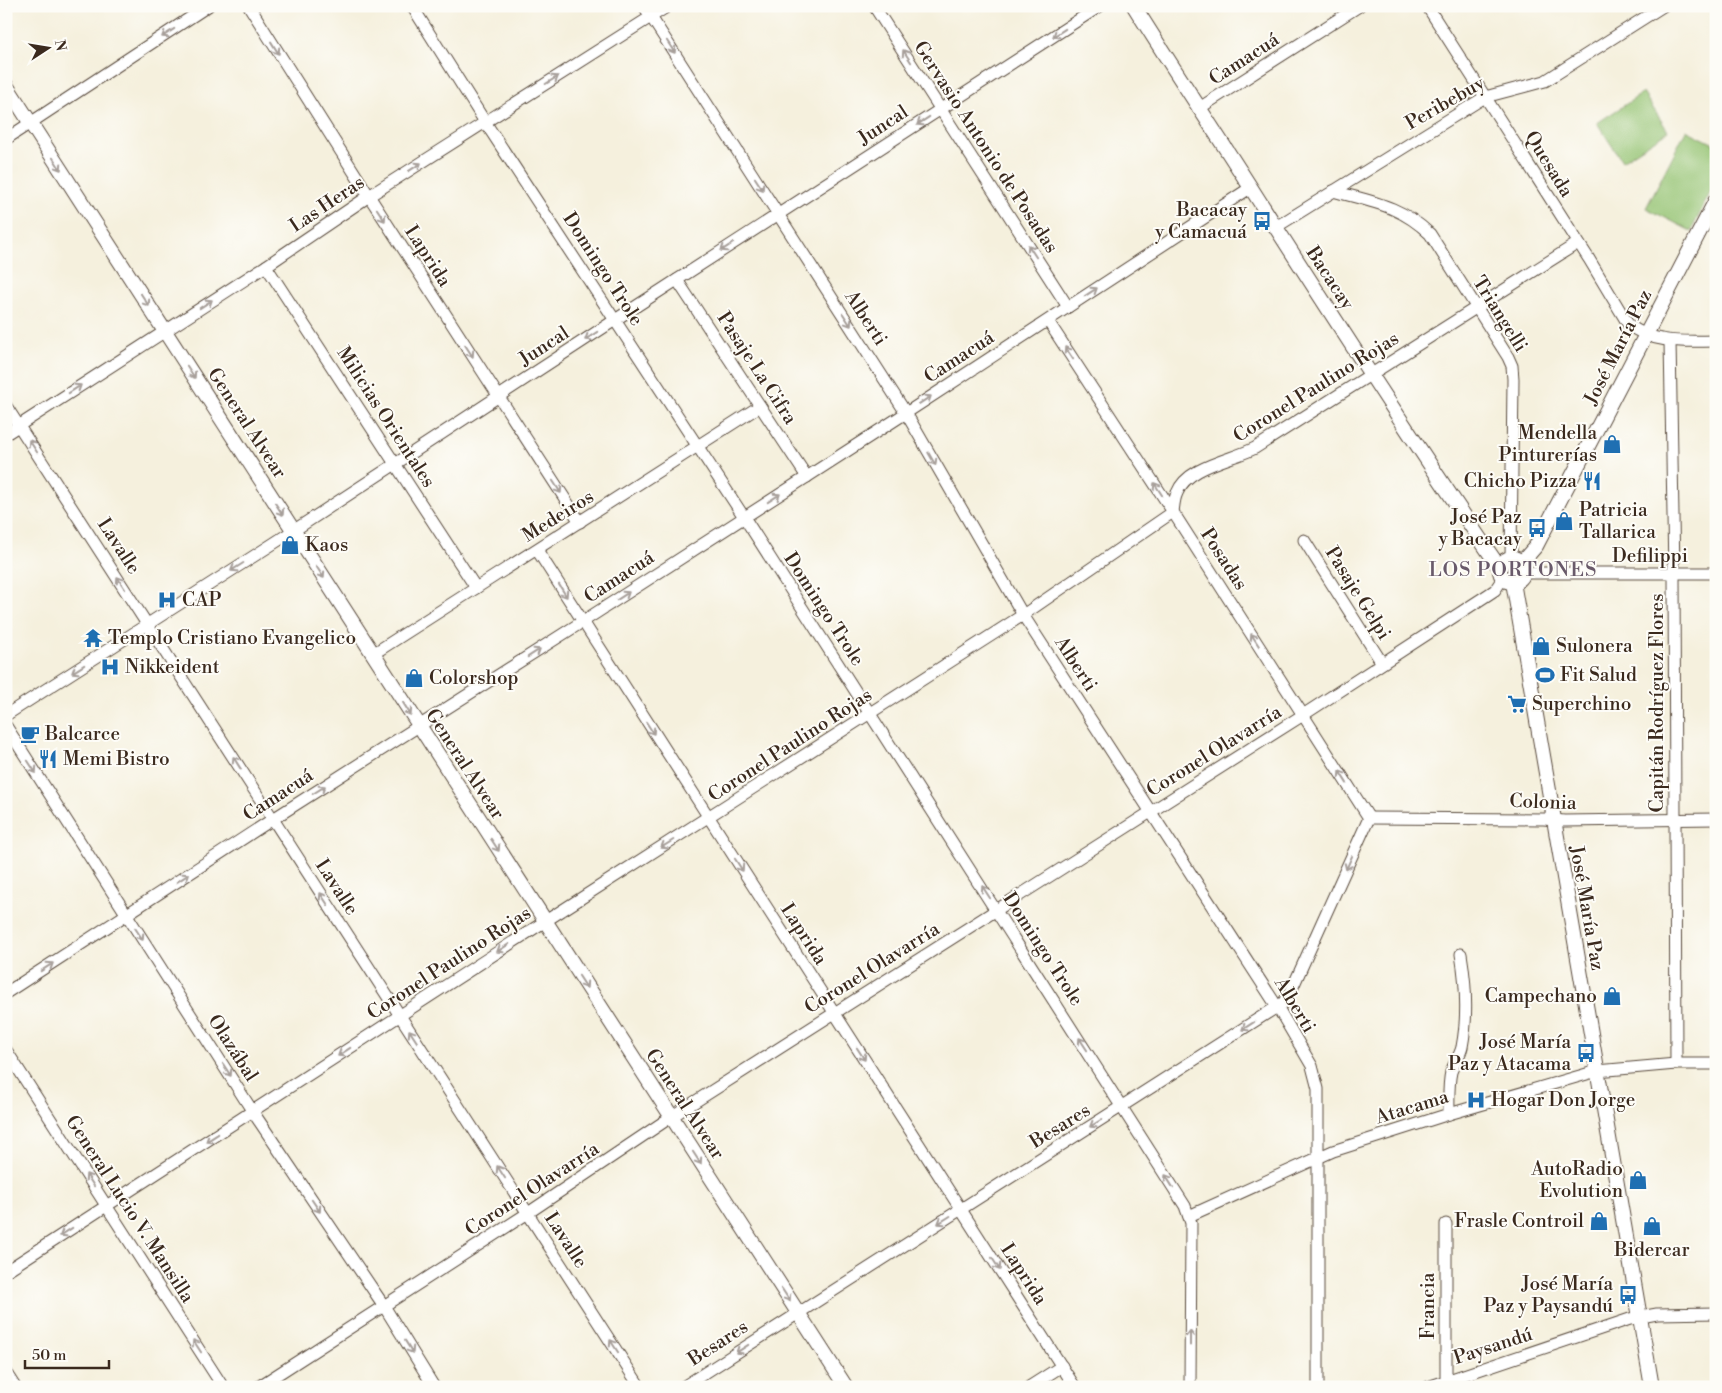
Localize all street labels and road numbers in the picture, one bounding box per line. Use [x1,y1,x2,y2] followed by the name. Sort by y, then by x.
[1204,27,1284,91] street label: Camacuá
[908,37,1064,257] street label: Gervasio Antonio de Posadas
[1401,70,1490,135] street label: Peribebuy
[853,100,913,151] street label: Juncal
[1519,126,1579,202] street label: Quesada
[285,170,369,238] street label: Las Heras
[557,208,649,330] street label: Domingo Trole
[399,221,457,292] street label: Laprida
[1300,241,1360,315] street label: Bacacay
[1467,272,1533,356] street label: Triangelli
[839,285,893,350] street label: Alberti
[1578,285,1657,410] street label: José María Paz
[712,307,802,429] street label: Pasaje La Cifra
[514,321,574,372] street label: Juncal
[919,325,999,389] street label: Camacuá
[1229,326,1403,448] street label: Coronel Paulino Rojas
[331,342,441,492] street label: Milicias Orientales
[202,363,292,483] street label: General Alvear
[518,485,598,547] street label: Medeiros
[92,514,146,578] street label: Lavalle
[1195,524,1253,594] street label: Posadas
[1320,542,1396,644] street label: Pasaje Gelpi
[1612,544,1688,568] street label: Defilippi
[579,545,659,609] street label: Camacuá
[778,548,870,670] street label: Domingo Trole
[1645,594,1669,812] street label: Capitán Rodríguez Flores
[1049,631,1103,696] street label: Alberti
[703,683,877,807] street label: Coronel Paulino Rojas
[1142,700,1286,802] street label: Coronel Olavarría
[420,704,510,824] street label: General Alvear
[238,763,318,827] street label: Camacuá
[1509,789,1577,815] street label: Colonia
[1564,843,1610,972] street label: José María Paz
[310,855,364,919] street label: Lavalle
[997,888,1089,1010] street label: Domingo Trole
[775,899,833,970] street label: Laprida
[362,901,536,1025] street label: Coronel Paulino Rojas
[800,917,944,1019] street label: Coronel Olavarría
[1269,972,1321,1037] street label: Alberti
[203,1010,264,1086] street label: Olazábal
[640,1044,730,1164] street label: General Alvear
[1372,1084,1452,1130] street label: Atacama
[1024,1098,1095,1154] street label: Besares
[60,1111,200,1308] street label: General Lucio V. Mansilla
[461,1137,604,1241] street label: Coronel Olavarría
[539,1208,593,1272] street label: Lavalle
[995,1239,1053,1310] street label: Laprida
[1416,1272,1440,1339] street label: Francia
[683,1315,753,1372] street label: Besares
[1450,1322,1536,1370] street label: Paysandú

